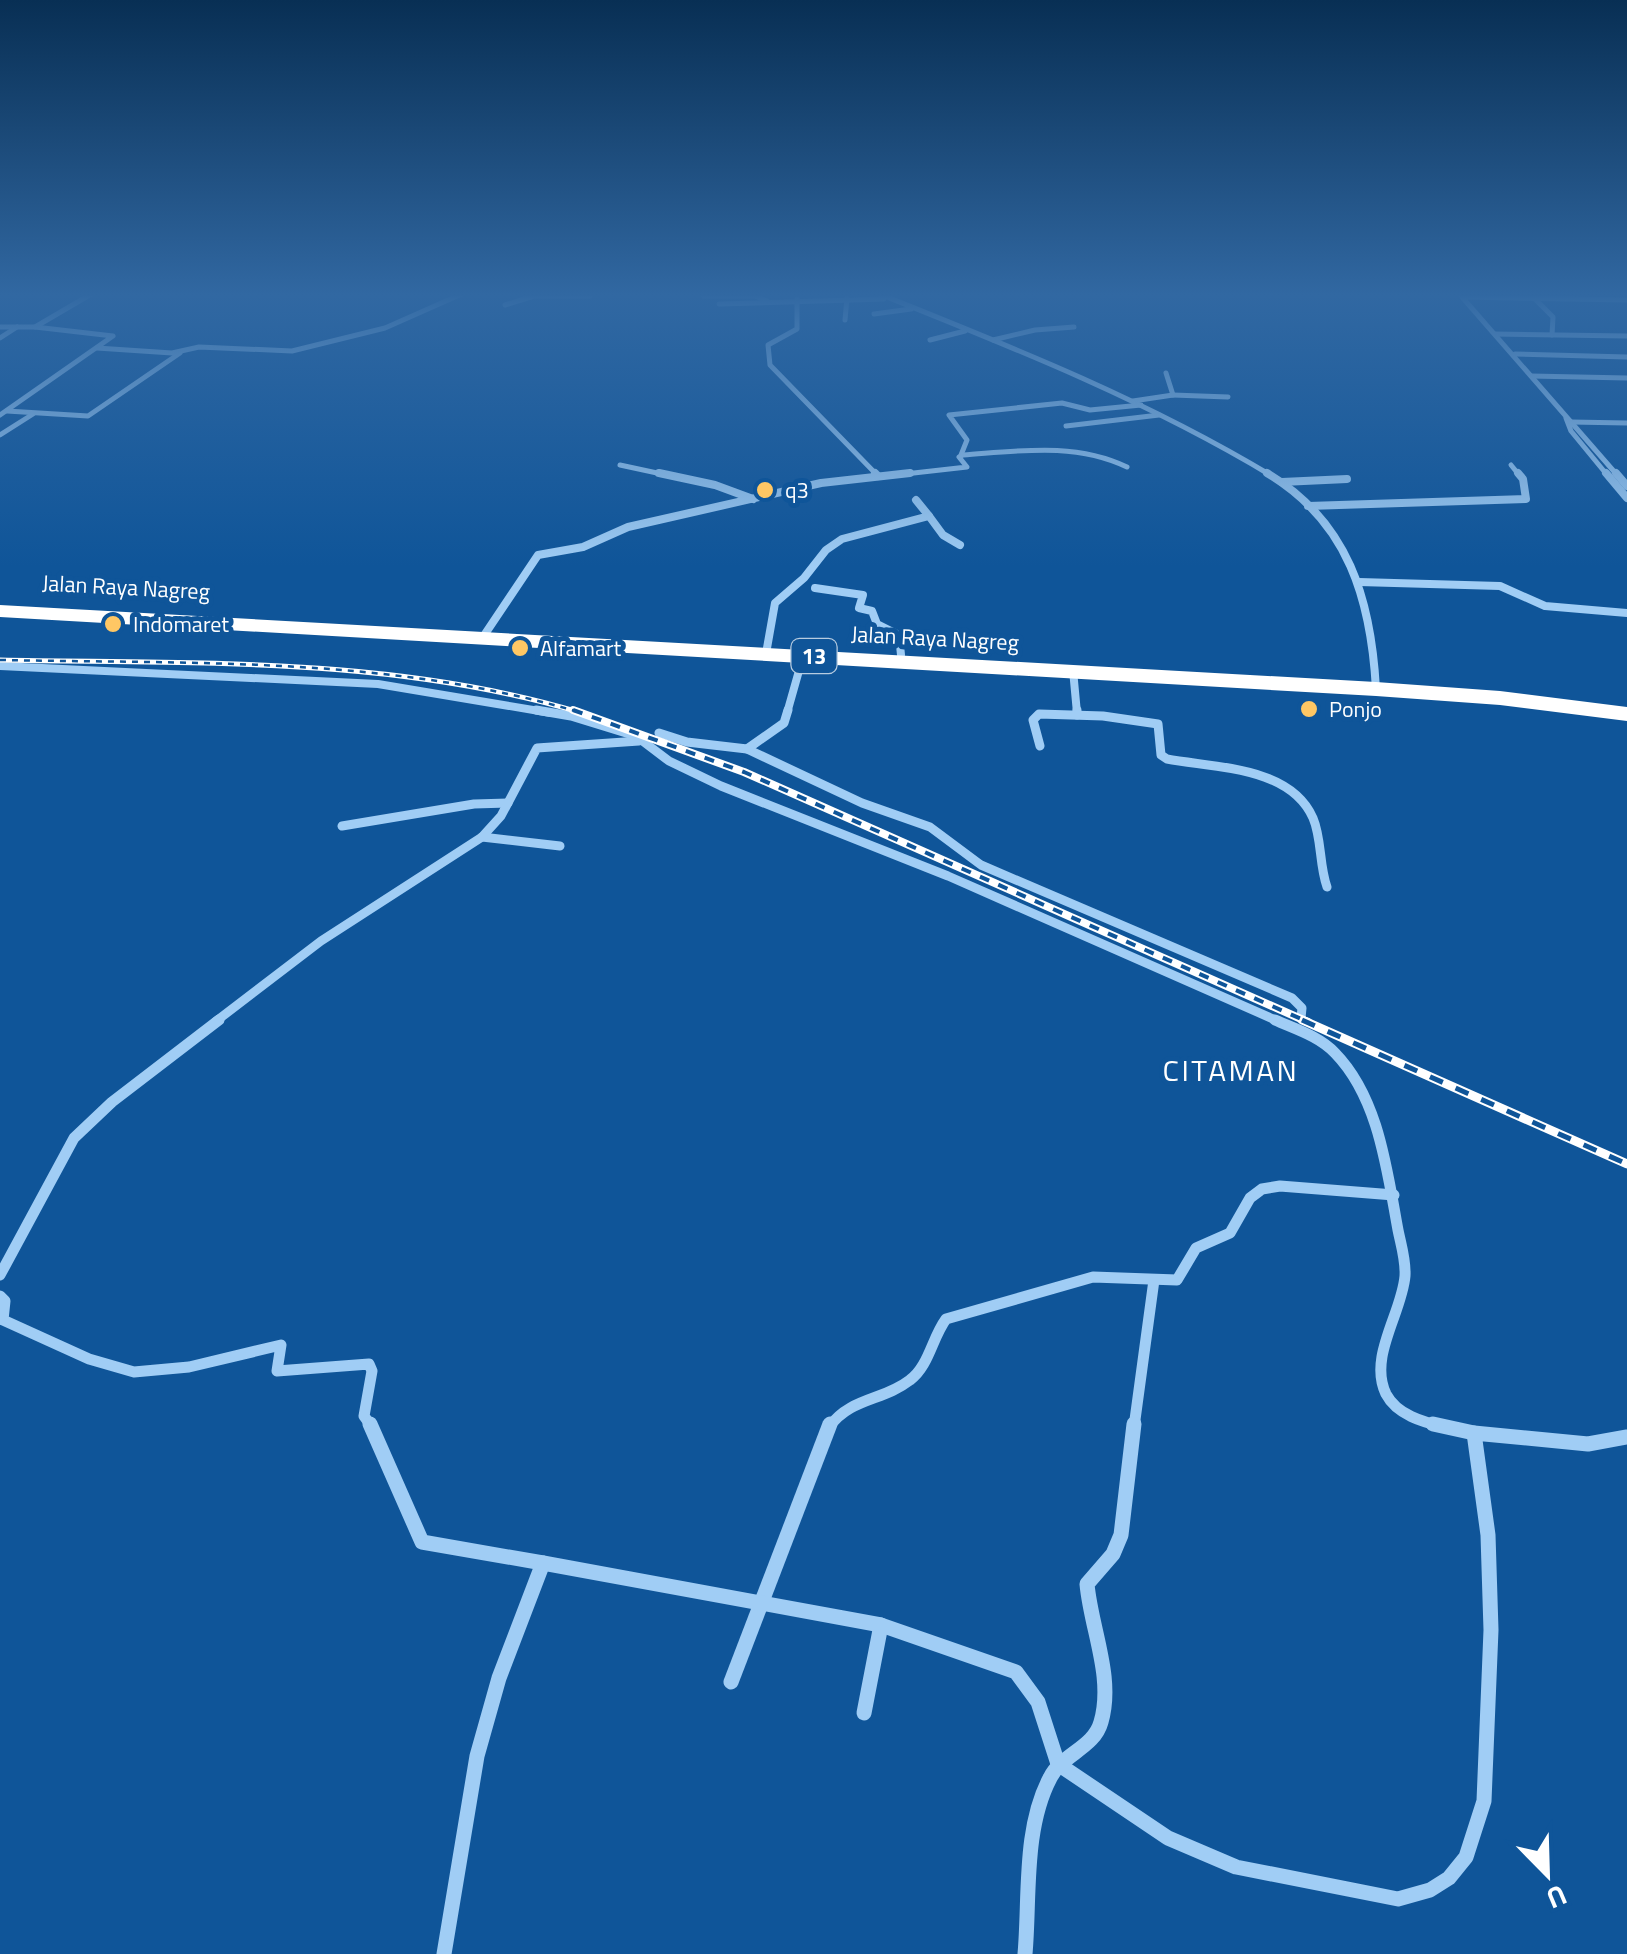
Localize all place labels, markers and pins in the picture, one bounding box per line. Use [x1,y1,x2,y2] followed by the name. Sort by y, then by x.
[785,473,809,507] place label: q3
[754,479,776,501] marker: q3
[133,607,229,641] place label: Indomaret
[102,613,124,635] marker: Indomaret
[540,631,622,665] place label: Alfamart
[509,637,531,659] marker: Alfamart
[1329,692,1382,726] place label: Ponjo
[1298,698,1320,720] marker: Ponjo

